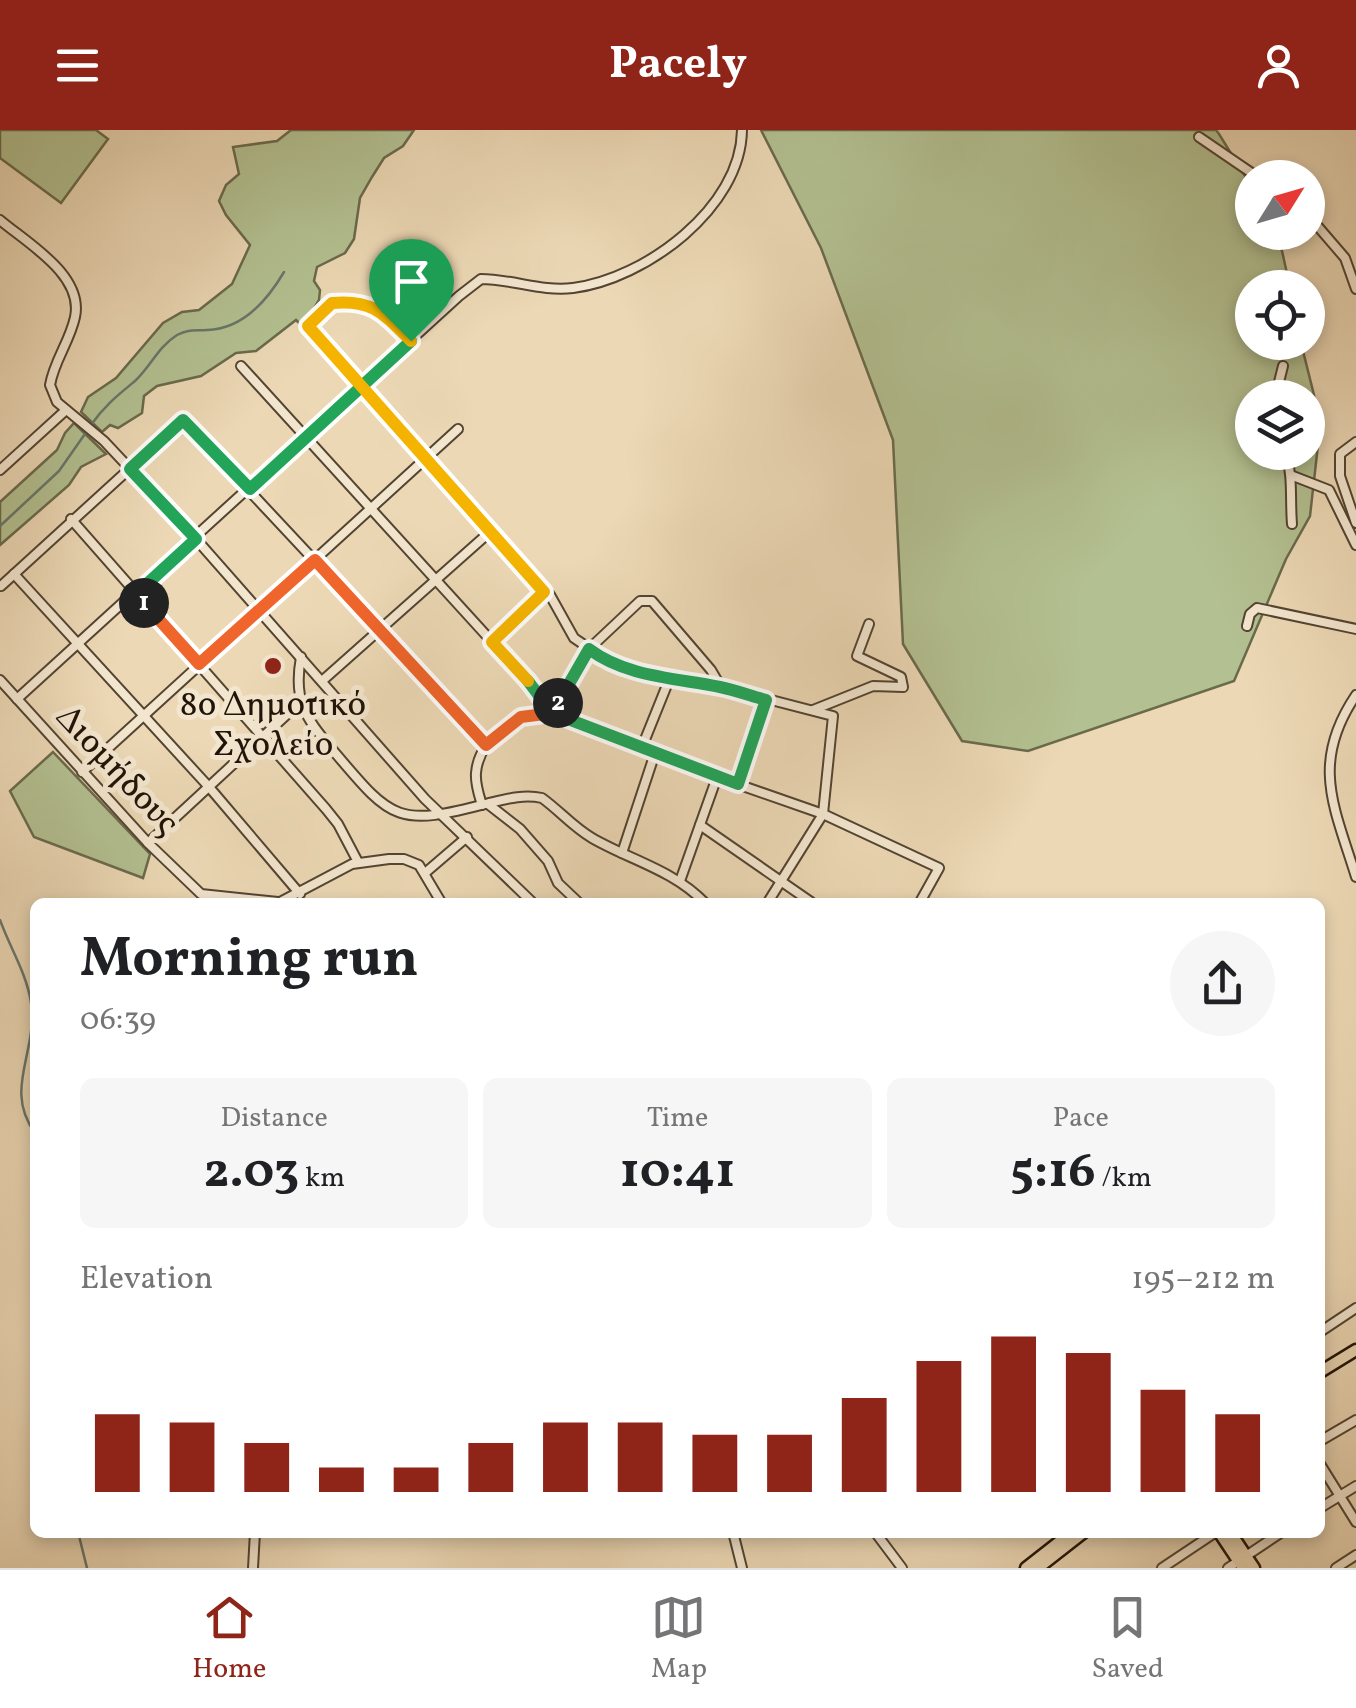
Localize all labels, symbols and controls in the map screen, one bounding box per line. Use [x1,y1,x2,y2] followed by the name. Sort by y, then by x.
[609,34,747,97] text: Pacely
[50,38,105,93] icon: menu
[1251,38,1306,93] icon: person
[1235,160,1325,250] north arrow
[1235,160,1325,470] map controls
[369,239,454,342] pin
[384,254,439,309] icon: arrive
[1235,270,1325,360] button: locate
[1235,380,1325,470] button: layers
[119,578,169,628] pin: 1
[138,583,150,622] text: 1
[262,655,284,677] marker: 8ο Δημοτικό Σχολείο
[533,678,583,728] pin: 2
[180,682,366,770] place label: 8ο Δημοτικό Σχολείο
[551,683,565,722] text: 2
[44,695,190,847] street label: Διομήδους
[80,923,419,999] text: Morning run
[1170,931,1275,1036] button: share
[80,999,156,1043] text: 06:39
[221,1099,328,1138] text: Distance
[647,1099,708,1138] text: Time
[1053,1099,1109,1138] text: Pace
[203,1138,299,1208] text: 2.03
[620,1138,735,1208] text: 10:41
[1010,1138,1096,1208] text: 5:16
[299,1159,345,1198] text: km
[1096,1159,1152,1198] text: /km
[80,1258,213,1302] text: Elevation
[1131,1258,1275,1302] text: 195–212 m
[192,1590,266,1689] tab: Home
[651,1590,707,1689] tab: Map
[1092,1590,1164,1689] tab: Saved

